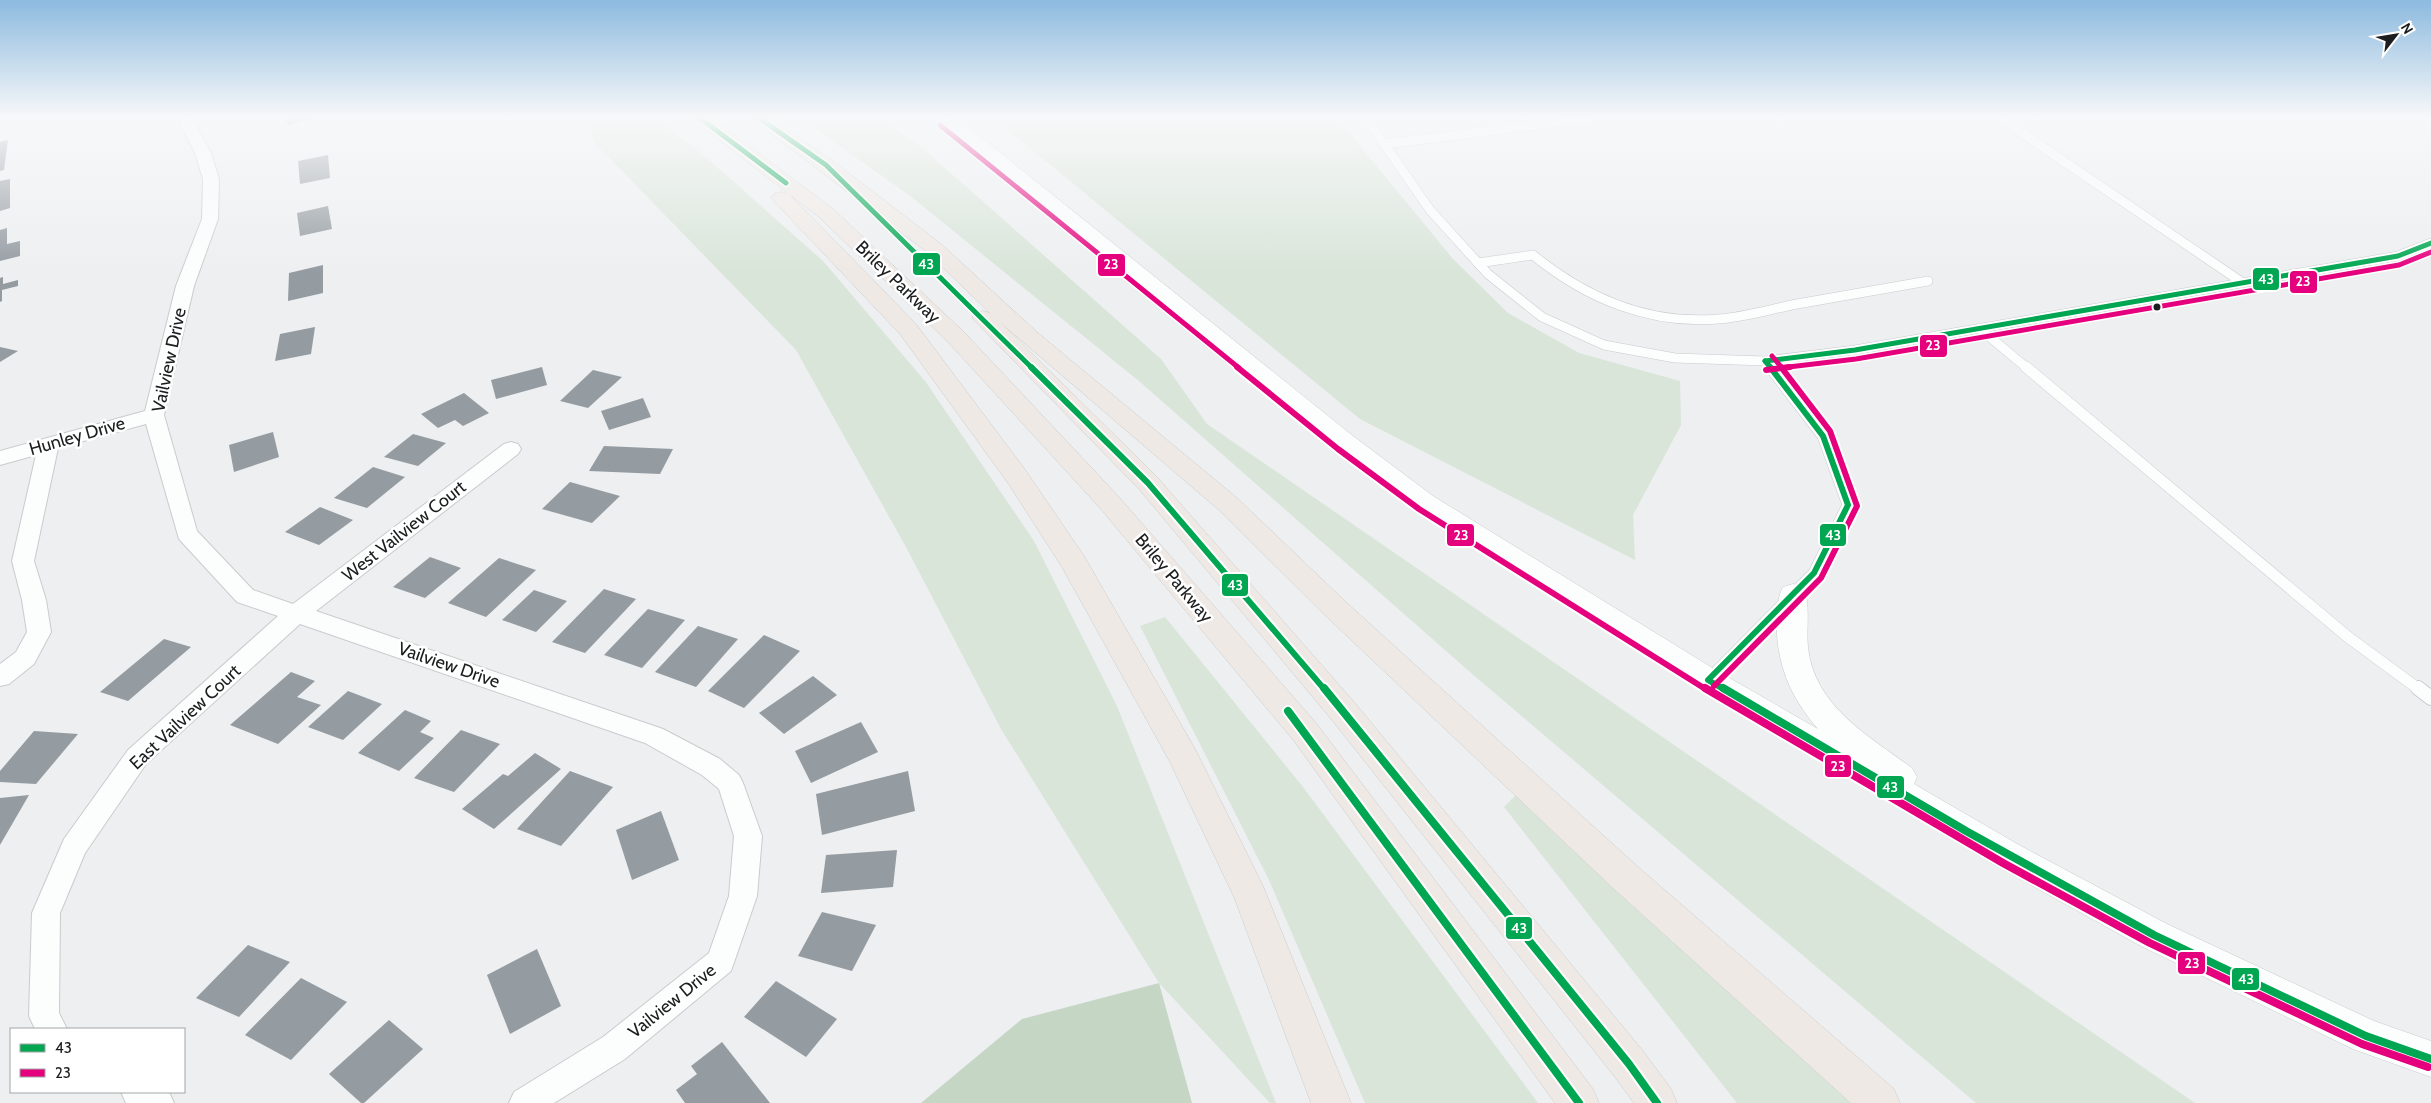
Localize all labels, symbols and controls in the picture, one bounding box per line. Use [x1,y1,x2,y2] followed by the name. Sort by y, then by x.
[2371,10,2421,60] north arrow
[2397,19,2417,37] text: N
[851,236,945,328] street label: Briley Parkway
[912,252,941,276] line badge: 43
[1097,253,1126,277] line badge: 23
[918,255,934,273] text: 43
[1104,255,1118,273] text: 23
[2252,267,2280,291] line badge: 43
[2258,270,2274,288] text: 43
[2289,270,2318,294] line badge: 23
[2296,272,2310,290] text: 23
[2152,302,2162,312] unlabelled marker
[147,306,191,414] street label: Vailview Drive
[1919,334,1948,358] line badge: 23
[1926,336,1940,354] text: 23
[26,412,128,460] street label: Hunley Drive
[338,476,470,586] street label: West Vailview Court
[1446,523,1475,547] line badge: 23
[1819,523,1847,547] line badge: 43
[1454,526,1468,544] text: 23
[1825,526,1841,544] text: 43
[1130,529,1218,627] street label: Briley Parkway
[1221,573,1249,597] line badge: 43
[1227,576,1243,594] text: 43
[395,637,503,693] street label: Vailview Drive
[125,660,245,774] street label: East Vailview Court
[1824,754,1852,778] line badge: 23
[1831,757,1845,775] text: 23
[1876,775,1905,799] line badge: 43
[1882,778,1898,796] text: 43
[1505,916,1533,940] line badge: 43
[1511,919,1527,937] text: 43
[2177,951,2206,975] line badge: 23
[2185,954,2199,972] text: 23
[624,959,720,1043] street label: Vailview Drive
[2231,967,2260,991] line badge: 43
[2238,970,2254,988] text: 43
[10,1028,185,1093] legend
[55,1039,72,1057] text: 43
[55,1064,71,1082] text: 23

